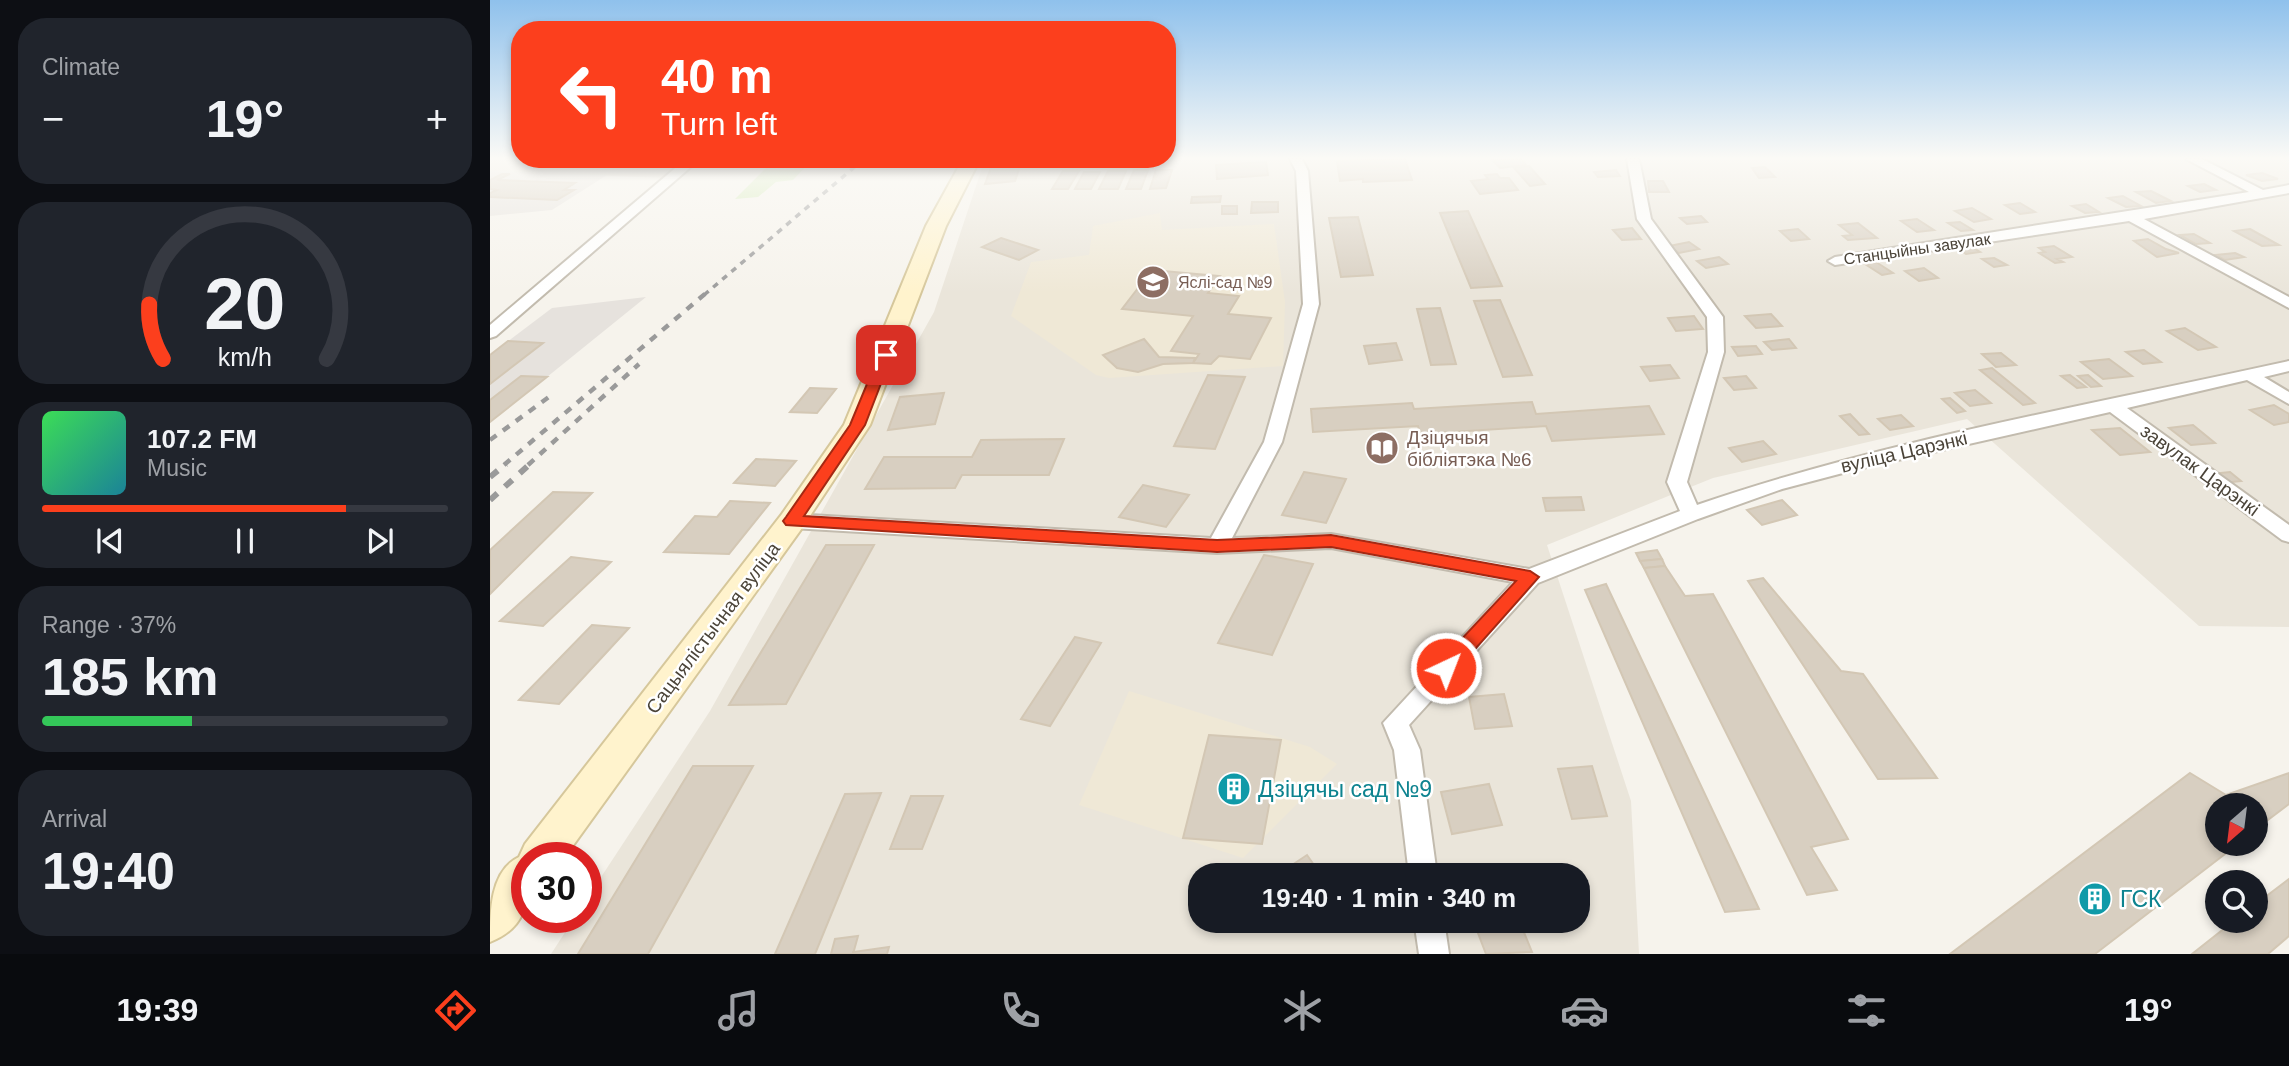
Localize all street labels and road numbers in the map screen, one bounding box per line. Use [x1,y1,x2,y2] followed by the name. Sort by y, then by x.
[1842,230,1992,268] street label: Станцыйны завулак
[2137,420,2263,520] street label: завулак Царэнкі
[1839,427,1969,477] street label: вуліца Царэнкі
[642,538,784,718] street label: Сацыялістычная вуліца

